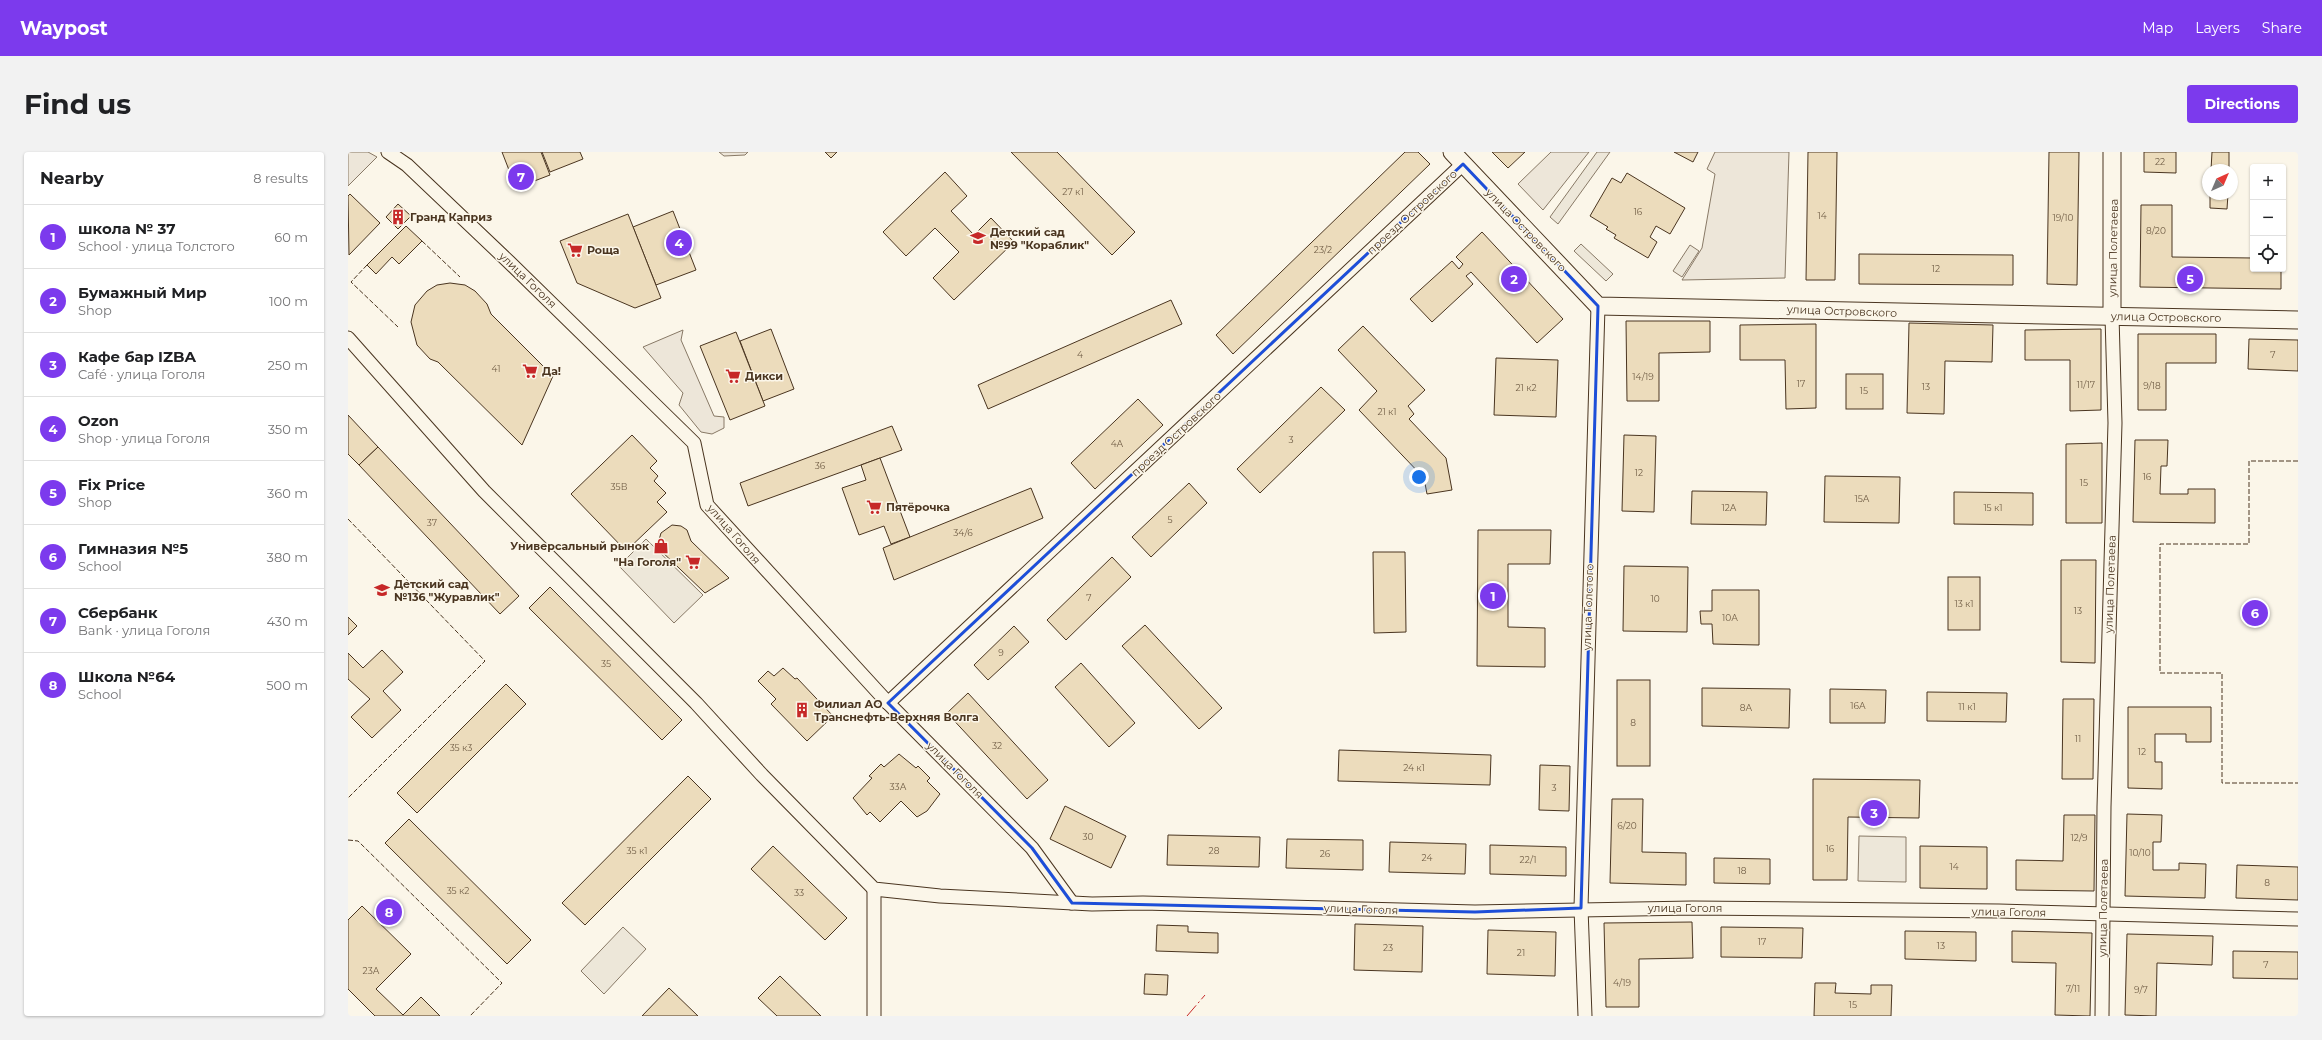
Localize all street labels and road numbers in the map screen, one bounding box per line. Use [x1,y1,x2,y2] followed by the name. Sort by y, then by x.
[1364,167,1460,257] street label: проезд Островского
[1482,185,1569,275] street label: улица Островского
[2105,199,2121,298] street label: улица Полетаева
[496,248,560,311] street label: улица Гоголя
[1786,302,1897,320] street label: улица Островского
[2110,309,2221,325] street label: улица Островского
[1128,389,1224,479] street label: проезд Островского
[704,500,764,567] street label: улица Гоголя
[2101,535,2119,634] street label: улица Полетаева
[1579,563,1597,652] street label: улица Толстого
[923,738,986,801] street label: улица Гоголя
[2095,859,2111,958] street label: улица Полетаева
[1322,901,1399,917] street label: улица Гоголя
[1647,901,1722,915] street label: улица Гоголя
[1971,904,2046,920] street label: улица Гоголя

